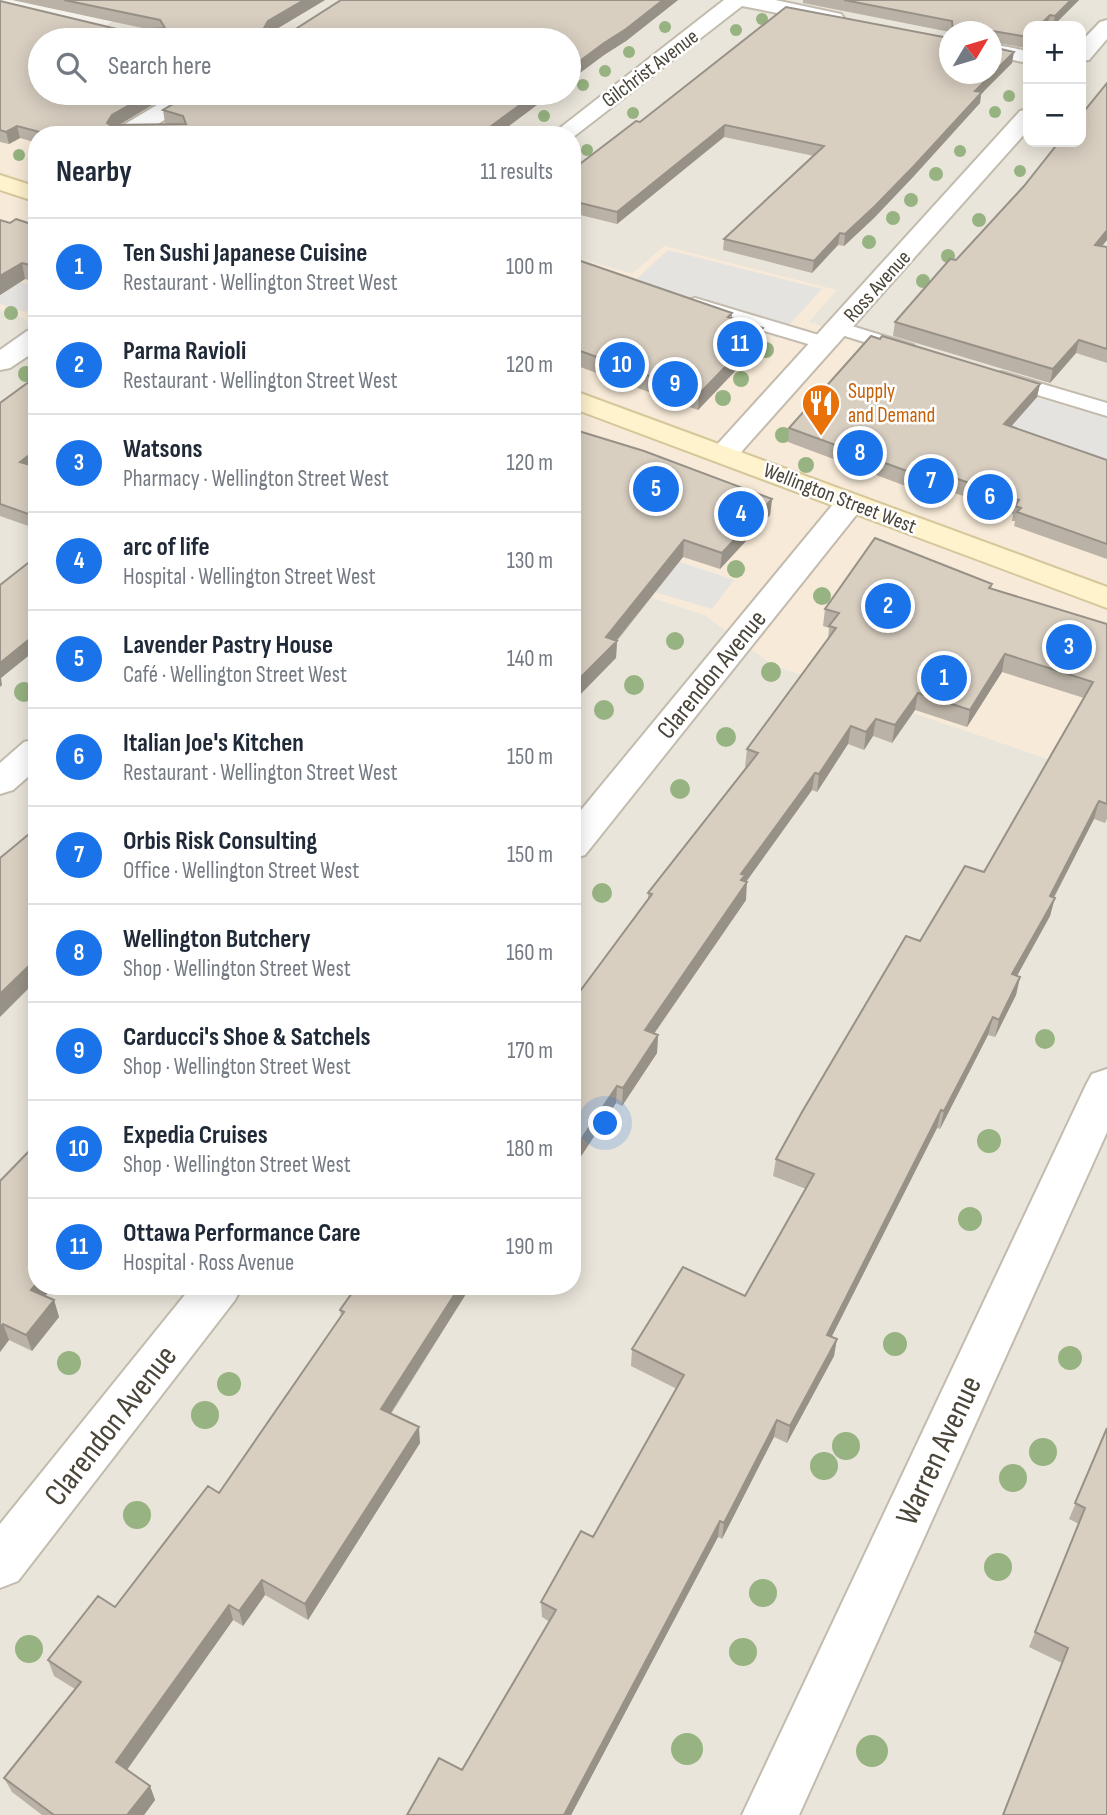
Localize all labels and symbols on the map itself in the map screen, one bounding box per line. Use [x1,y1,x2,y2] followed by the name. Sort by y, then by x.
[939,21,1002,84] north arrow
[597,24,703,113] street label: Gilchrist Avenue
[839,245,916,327] street label: Ross Avenue
[717,318,763,370] pin: 11
[599,339,645,391] pin: 10
[652,358,698,410] pin: 9
[848,379,935,428] place label: Supply and Demand
[800,382,842,437] restaurant icon: Supply and Demand
[837,427,883,479] pin: 8
[908,455,954,507] pin: 7
[760,458,920,539] street label: Wellington Street West
[633,463,679,515] pin: 5
[967,471,1013,523] pin: 6
[718,488,764,540] pin: 4
[865,580,911,632] pin: 2
[651,604,773,746] street label: Clarendon Avenue
[1046,621,1092,673] pin: 3
[921,652,967,704] pin: 1
[588,1106,622,1140] your location
[37,1338,186,1514] street label: Clarendon Avenue
[888,1370,991,1531] street label: Warren Avenue

